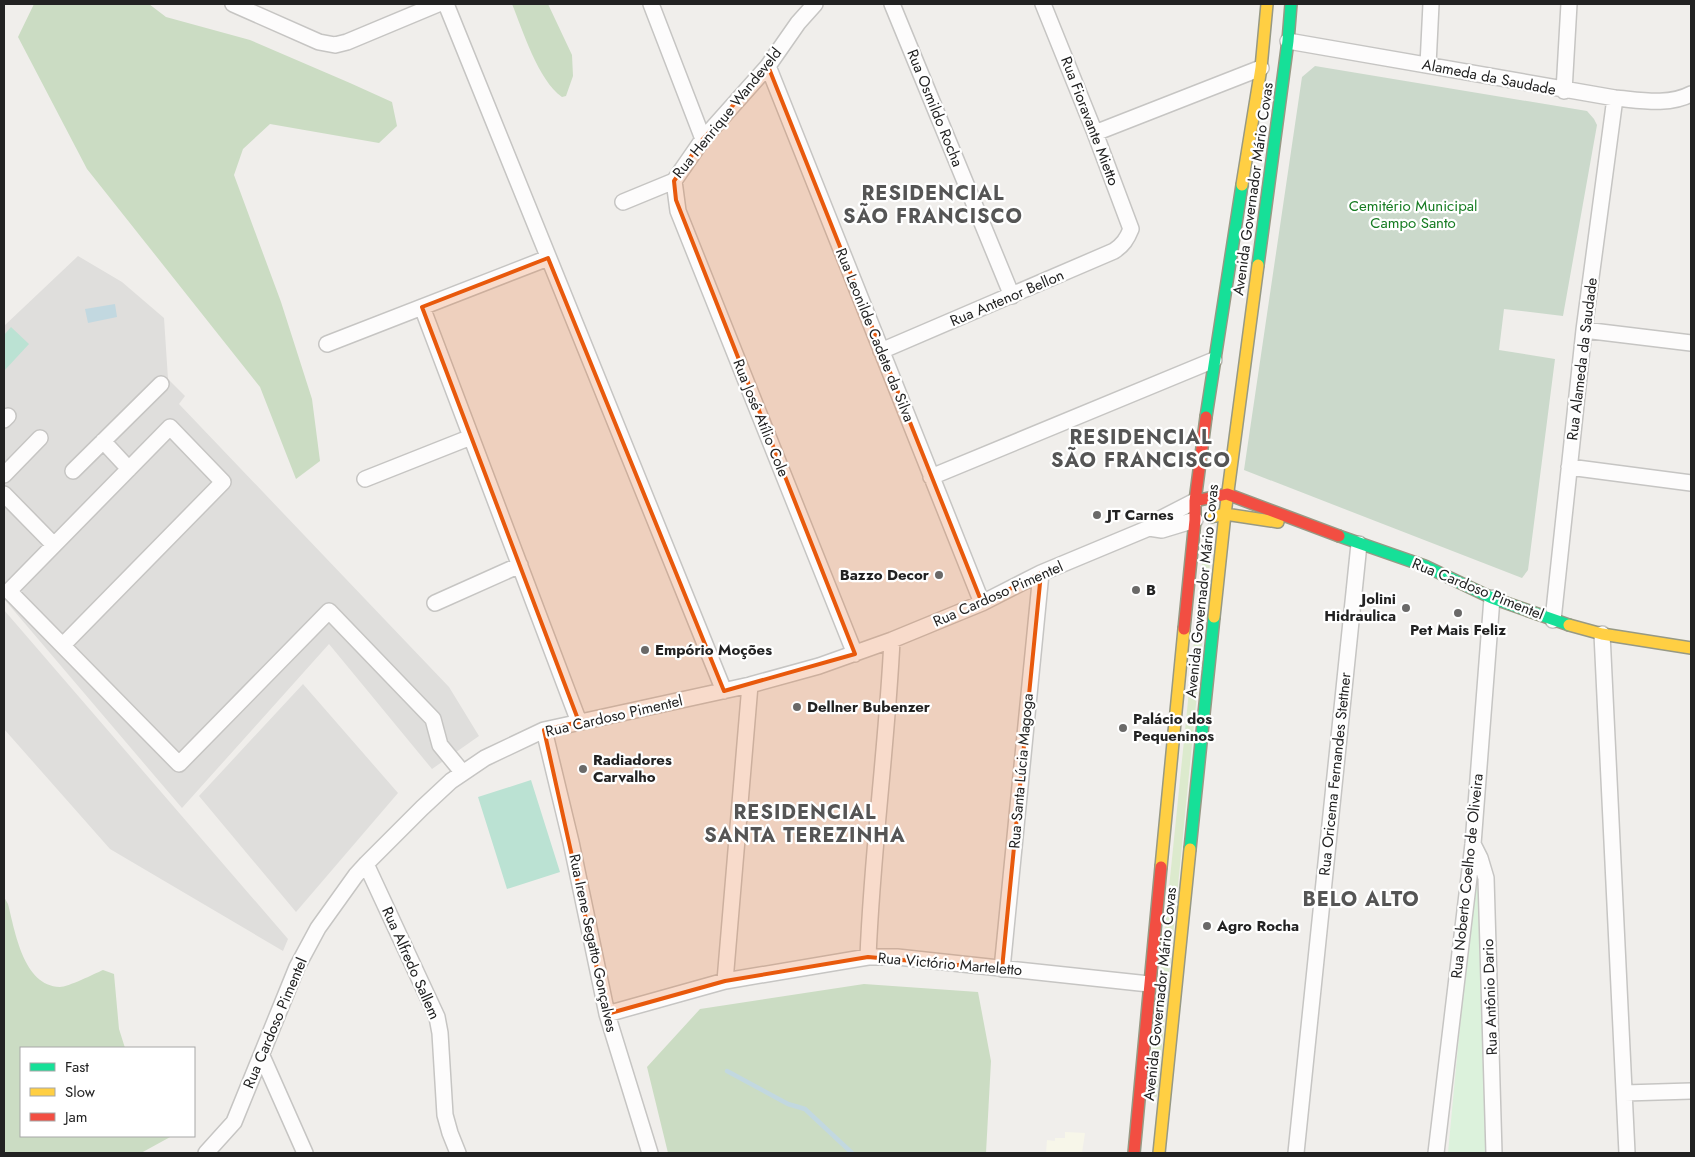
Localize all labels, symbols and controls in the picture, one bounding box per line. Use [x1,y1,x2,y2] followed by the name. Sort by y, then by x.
[667,43,787,183] street label: Rua Henrique Wandeveld
[901,46,969,170] street label: Rua Osmildo Rocha
[1055,53,1125,189] street label: Rua Fioravante Mietto
[1420,53,1558,101] street label: Alameda da Saudade
[1227,81,1279,297] street label: Avenida Governador Mário Covas
[843,179,1023,231] district label: RESIDENCIAL SÃO FRANCISCO
[1349,195,1477,234] park label: Cemitério Municipal Campo Santo
[830,245,920,425] street label: Rua Leonilde Cadete da Silva
[947,264,1067,332] street label: Rua Antenor Bellon
[1561,276,1603,442] street label: Rua Alameda da Saudade
[727,356,795,480] street label: Rua José Atílio Cole
[1051,423,1231,475] district label: RESIDENCIAL SÃO FRANCISCO
[1180,483,1224,699] street label: Avenida Governador Mário Covas
[1104,504,1174,526] place label: JT Carnes
[1091,509,1103,521] marker: JT Carnes
[1409,553,1547,625] street label: Rua Cardoso Pimentel
[929,555,1067,633] street label: Rua Cardoso Pimentel
[840,564,930,586] place label: Bazzo Decor
[933,569,945,581] marker: Bazzo Decor
[1146,579,1156,601] place label: B
[1130,584,1142,596] marker: B
[1324,588,1396,627] place label: Jolini Hidraulica
[1400,602,1412,614] marker: Jolini Hidraulica
[1452,607,1464,619] marker: Pet Mais Feliz
[1410,619,1506,641] place label: Pet Mais Feliz
[655,639,772,661] place label: Empório Moções
[639,644,651,656] marker: Empório Moções
[1313,670,1357,877] street label: Rua Oricema Fernandes Stettner
[543,690,685,742] street label: Rua Cardoso Pimentel
[1003,692,1039,850] street label: Rua Santa Lúcia Magoga
[807,696,931,718] place label: Dellner Bubenzer
[791,701,803,713] marker: Dellner Bubenzer
[1133,708,1214,747] place label: Palácio dos Pequeninos
[1117,722,1129,734] marker: Palácio dos Pequeninos
[593,749,672,788] place label: Radiadores Carvalho
[577,763,589,775] marker: Radiadores Carvalho
[1445,772,1489,980] street label: Rua Noberto Coelho de Oliveira
[704,798,906,850] district label: RESIDENCIAL SANTA TEREZINHA
[563,852,623,1034] street label: Rua Irene Segatto Gonçalves
[1302,885,1420,914] district label: BELO ALTO
[1138,886,1182,1102] street label: Avenida Governador Mário Covas
[376,903,446,1023] street label: Rua Alfredo Sallem
[1216,915,1299,937] place label: Agro Rocha
[1201,920,1213,932] marker: Agro Rocha
[1477,938,1503,1056] street label: Rua Antônio Dario
[877,947,1023,981] street label: Rua Victório Marteletto
[237,954,313,1092] street label: Rua Cardoso Pimentel
[20,1047,195,1137] legend
[65,1056,89,1078] text: Fast
[65,1081,96,1103] text: Slow
[63,1106,88,1128] text: Jam

